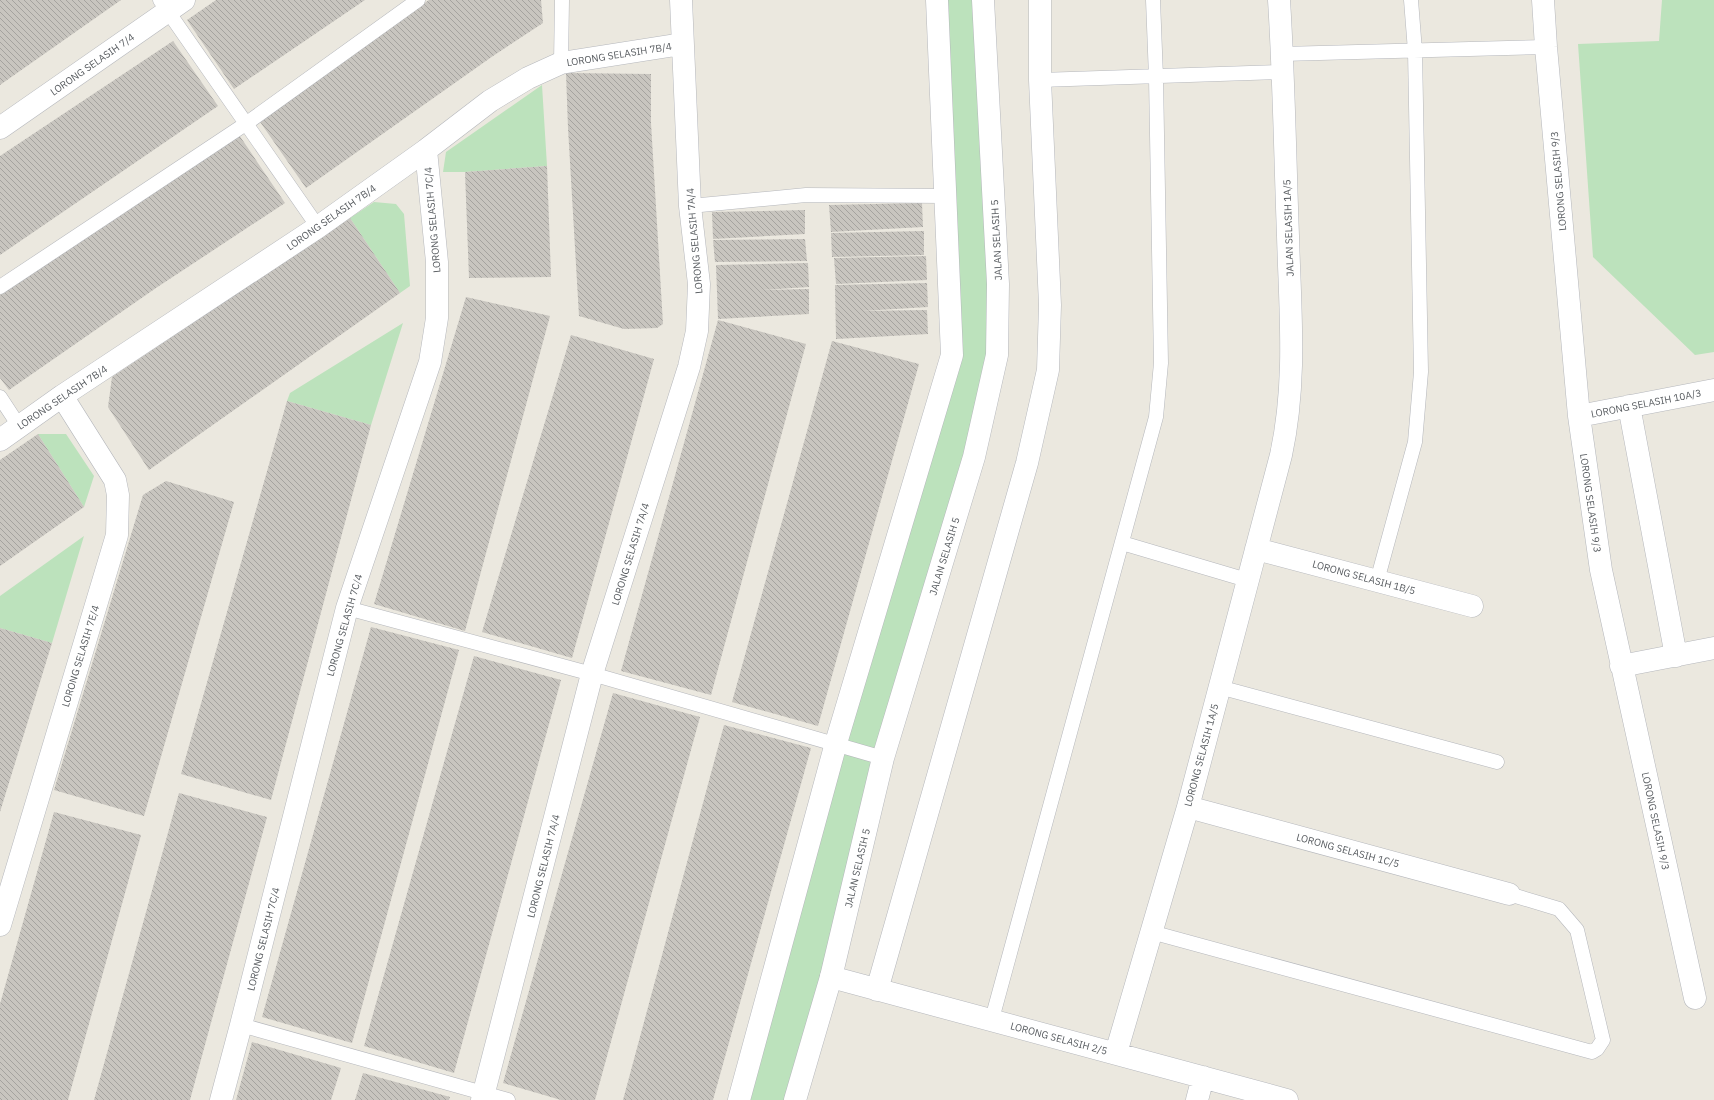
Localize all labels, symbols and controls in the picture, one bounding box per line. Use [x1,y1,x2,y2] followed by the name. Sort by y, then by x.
[48,30,137,98] street label: LORONG SELASIH 7/4
[566,40,673,69] street label: LORONG SELASIH 7B/4
[1548,131,1569,231] street label: LORONG SELASIH 9/3
[421,167,444,273] street label: LORONG SELASIH 7C/4
[1280,179,1297,277] street label: JALAN SELASIH 1A/5
[284,182,379,253] street label: LORONG SELASIH 7B/4
[683,187,706,294] street label: LORONG SELASIH 7A/4
[988,199,1005,281] street label: JALAN SELASIH 5
[15,362,110,433] street label: LORONG SELASIH 7B/4
[1590,386,1702,421] street label: LORONG SELASIH 10A/3
[1577,453,1604,553] street label: LORONG SELASIH 9/3
[609,501,652,607] street label: LORONG SELASIH 7A/4
[926,516,963,597] street label: JALAN SELASIH 5
[1311,557,1417,598] street label: LORONG SELASIH 1B/5
[324,572,365,678] street label: LORONG SELASIH 7C/4
[59,604,102,709] street label: LORONG SELASIH 7E/4
[1181,702,1222,808] street label: LORONG SELASIH 1A/5
[1639,771,1672,871] street label: LORONG SELASIH 9/3
[524,813,563,919] street label: LORONG SELASIH 7A/4
[842,827,873,909] street label: JALAN SELASIH 5
[1295,830,1401,870] street label: LORONG SELASIH 1C/5
[244,886,283,992] street label: LORONG SELASIH 7C/4
[1009,1019,1109,1058] street label: LORONG SELASIH 2/5

